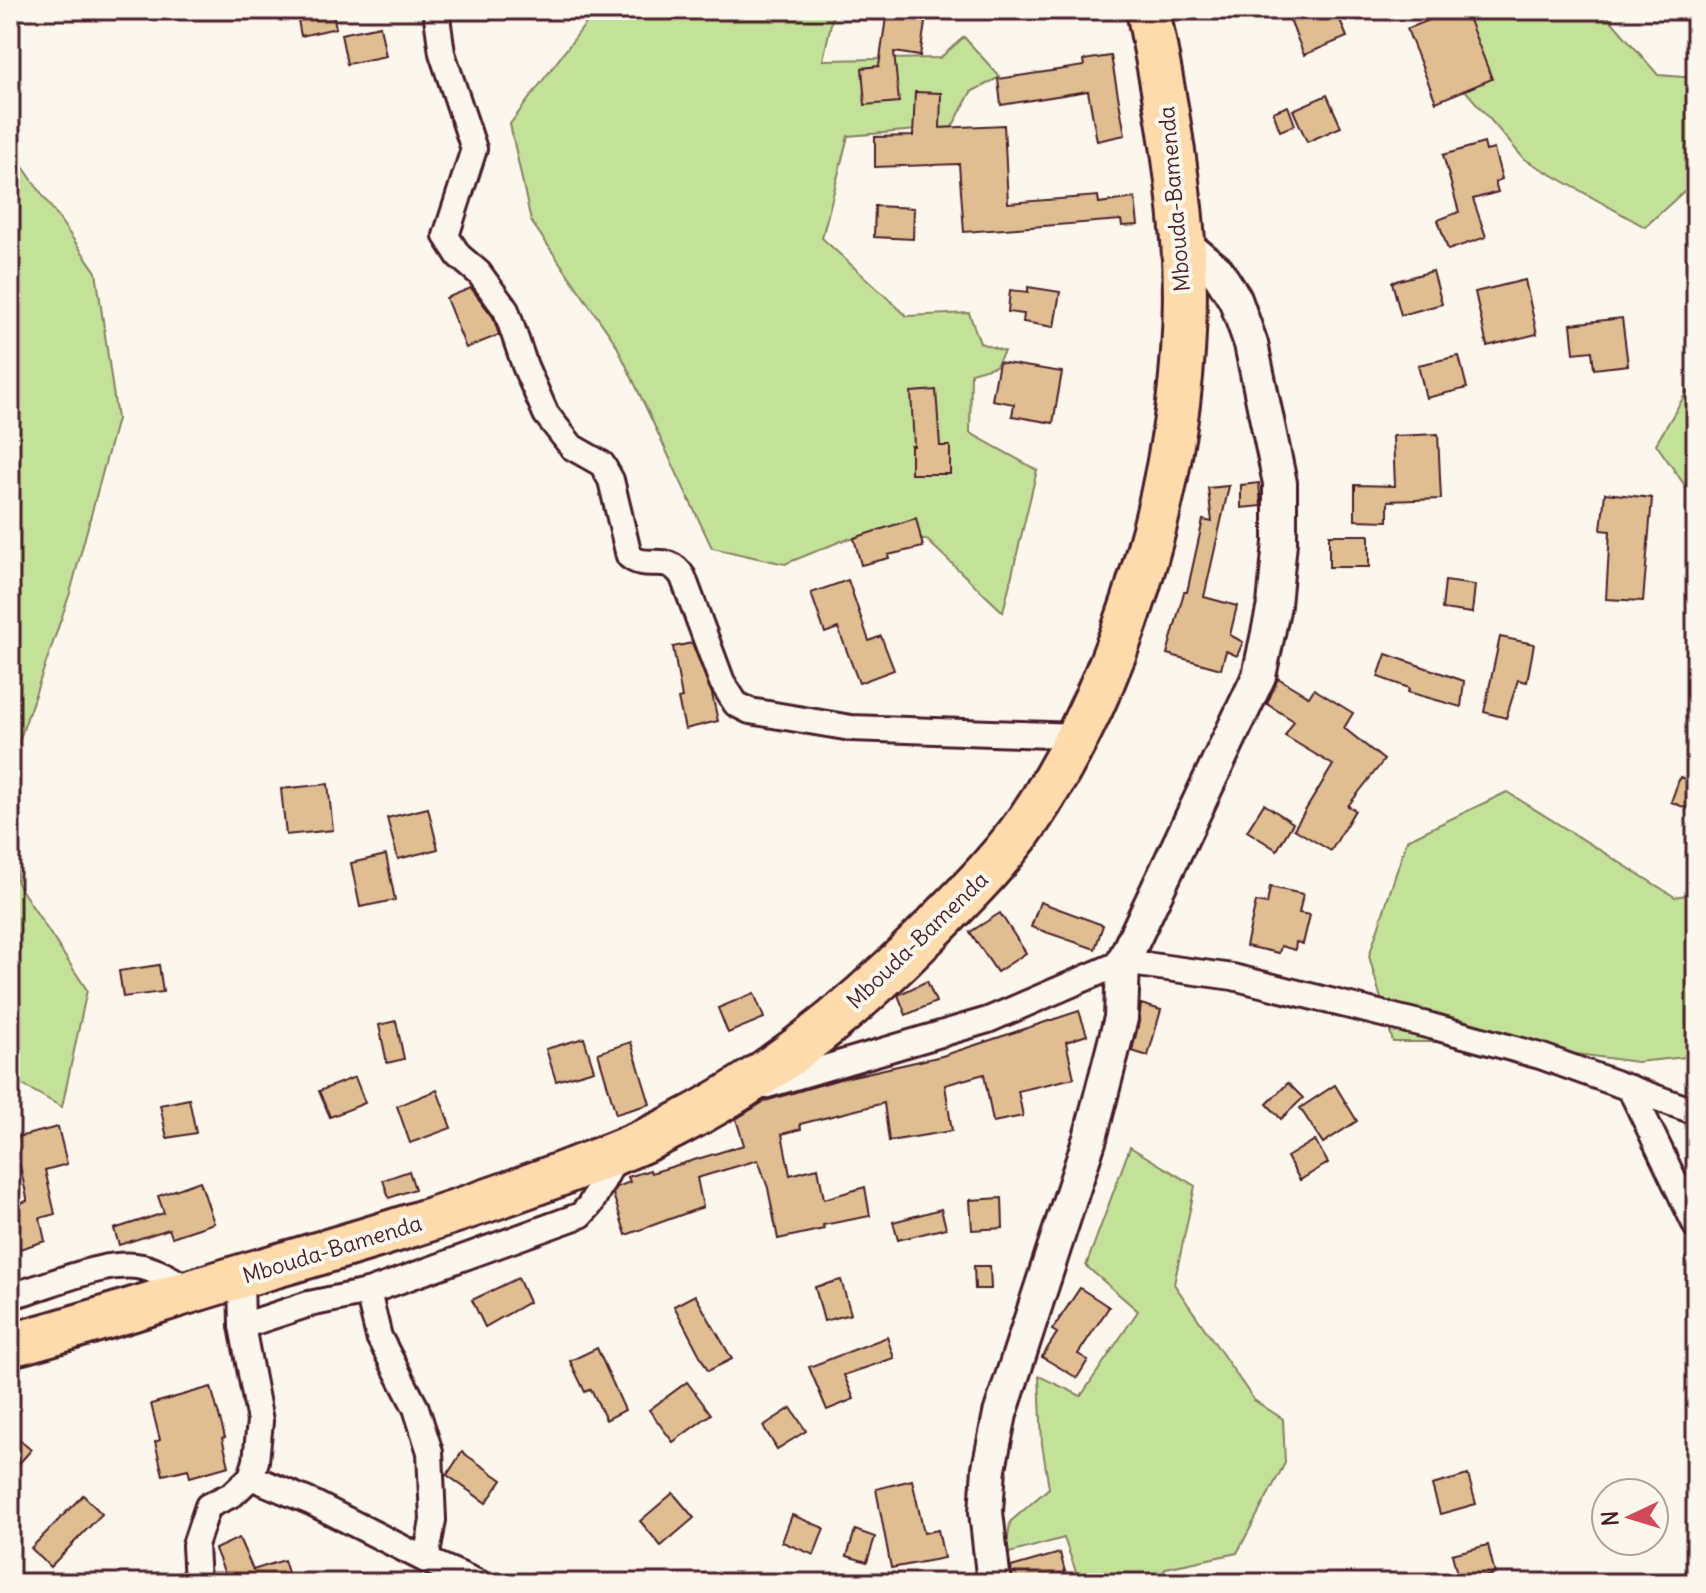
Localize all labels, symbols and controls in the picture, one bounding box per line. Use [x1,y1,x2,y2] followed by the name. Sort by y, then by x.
[1152,105,1196,293] street label: Mbouda-Bamenda
[840,865,994,1015] street label: Mbouda-Bamenda
[239,1208,425,1290] street label: Mbouda-Bamenda
[1590,1477,1670,1557] north arrow
[1596,1510,1625,1527] text: N

